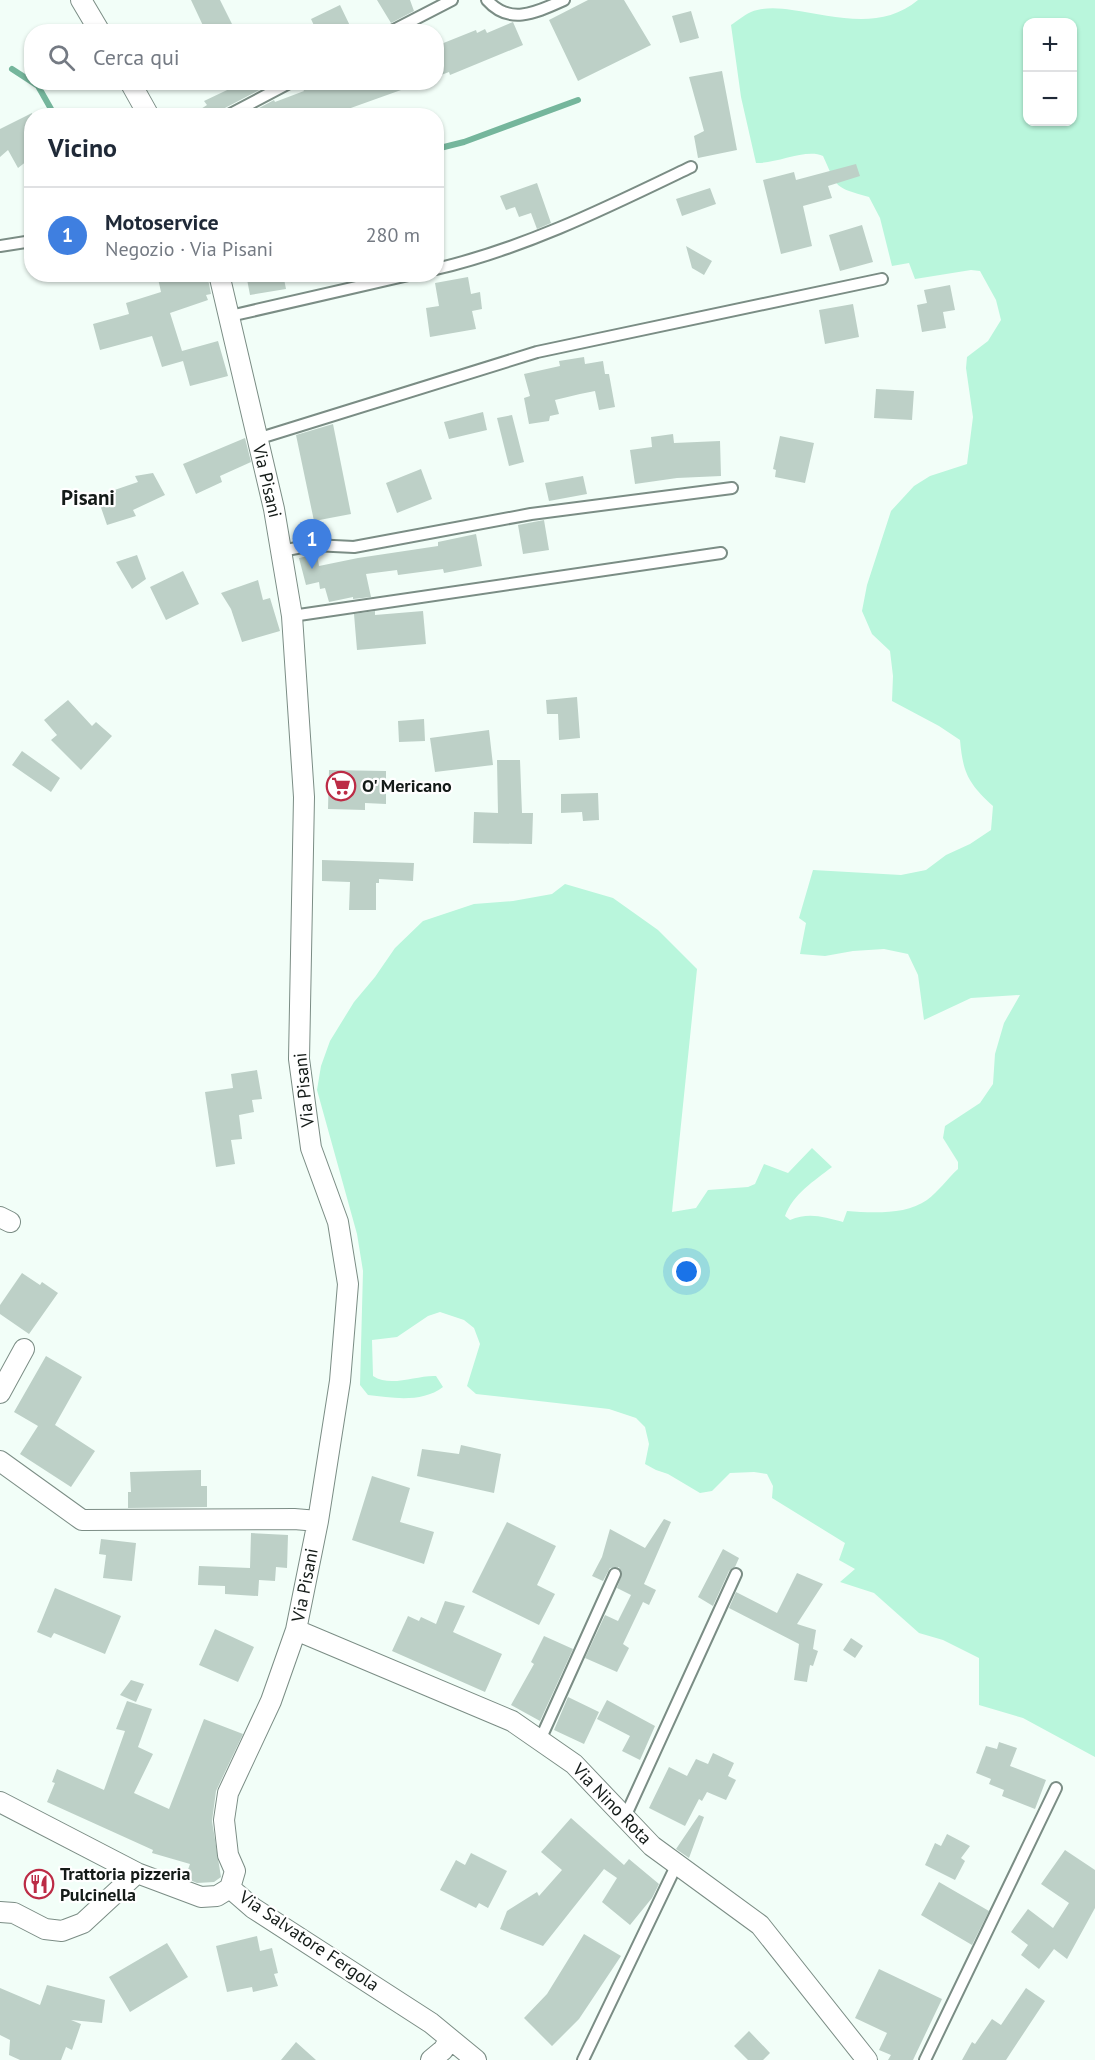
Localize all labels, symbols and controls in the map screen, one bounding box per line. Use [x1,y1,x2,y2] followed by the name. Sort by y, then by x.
[1023,18,1077,126] map controls
[1023,18,1077,72] button: +
[24,24,444,90] search box
[45,41,78,74] icon: search
[93,43,180,71] text: Cerca qui
[1023,72,1077,126] button: −
[48,131,117,164] text: Vicino
[105,208,219,236] text: Motoservice
[62,222,73,248] text: 1
[366,222,420,248] text: 280 m
[105,236,273,262] text: Negozio · Via Pisani
[248,441,287,520] street label: Via Pisani
[61,484,115,511] district label: Pisani
[292,520,332,569] pin: 1
[325,770,357,802] supermarket icon: O' Mericano
[362,774,452,797] place label: O' Mericano
[288,1052,319,1129] street label: Via Pisani
[672,1257,701,1286] your location
[286,1546,323,1625] street label: Via Pisani
[567,1757,657,1849] street label: Via Nino Rota
[60,1862,190,1906] place label: Trattoria pizzeria Pulcinella
[23,1868,55,1900] restaurant icon: Trattoria pizzeria Pulcinella
[234,1885,384,1996] street label: Via Salvatore Fergola

